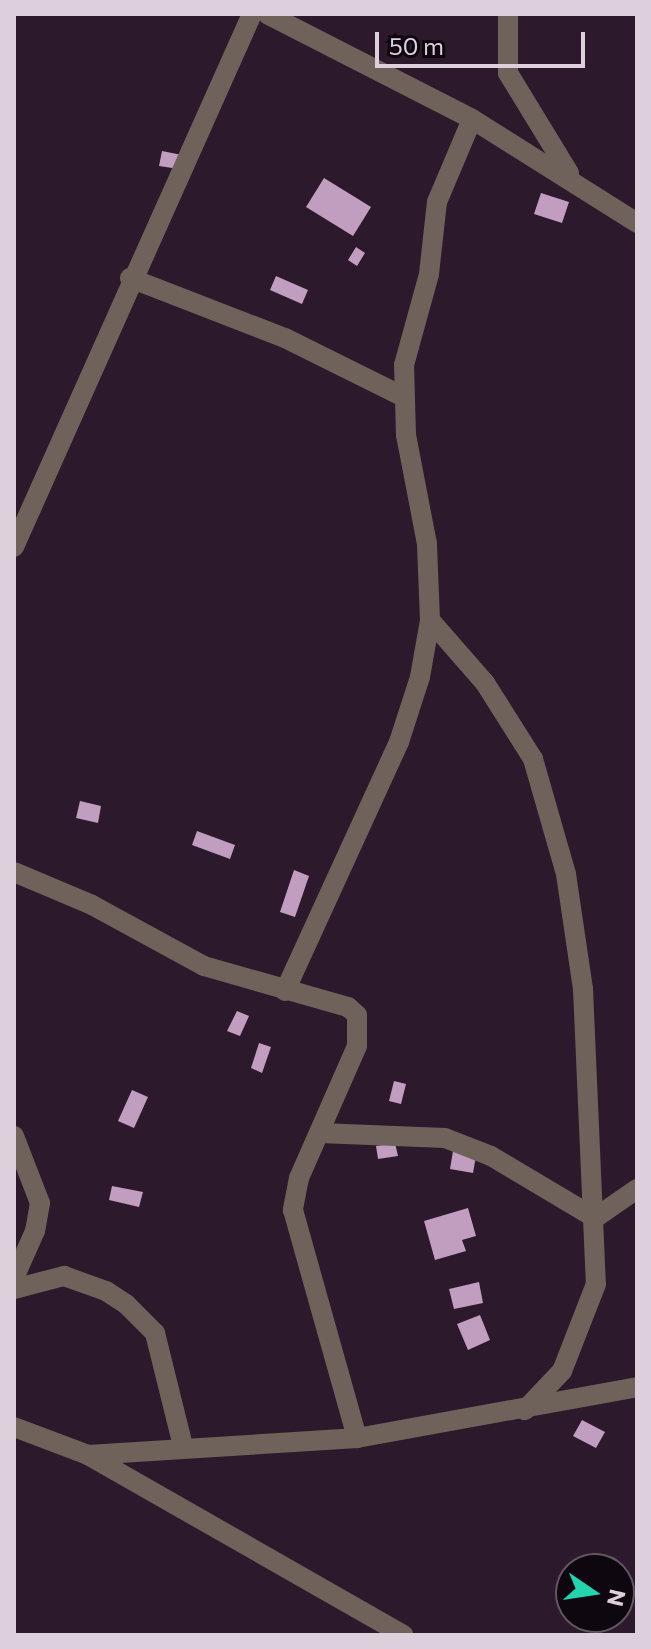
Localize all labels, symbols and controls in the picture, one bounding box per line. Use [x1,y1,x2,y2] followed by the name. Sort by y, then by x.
[379,16,589,66] scale bar
[389,31,444,60] text: 50 m
[555,1553,635,1633] north arrow
[602,1587,632,1609] text: N

